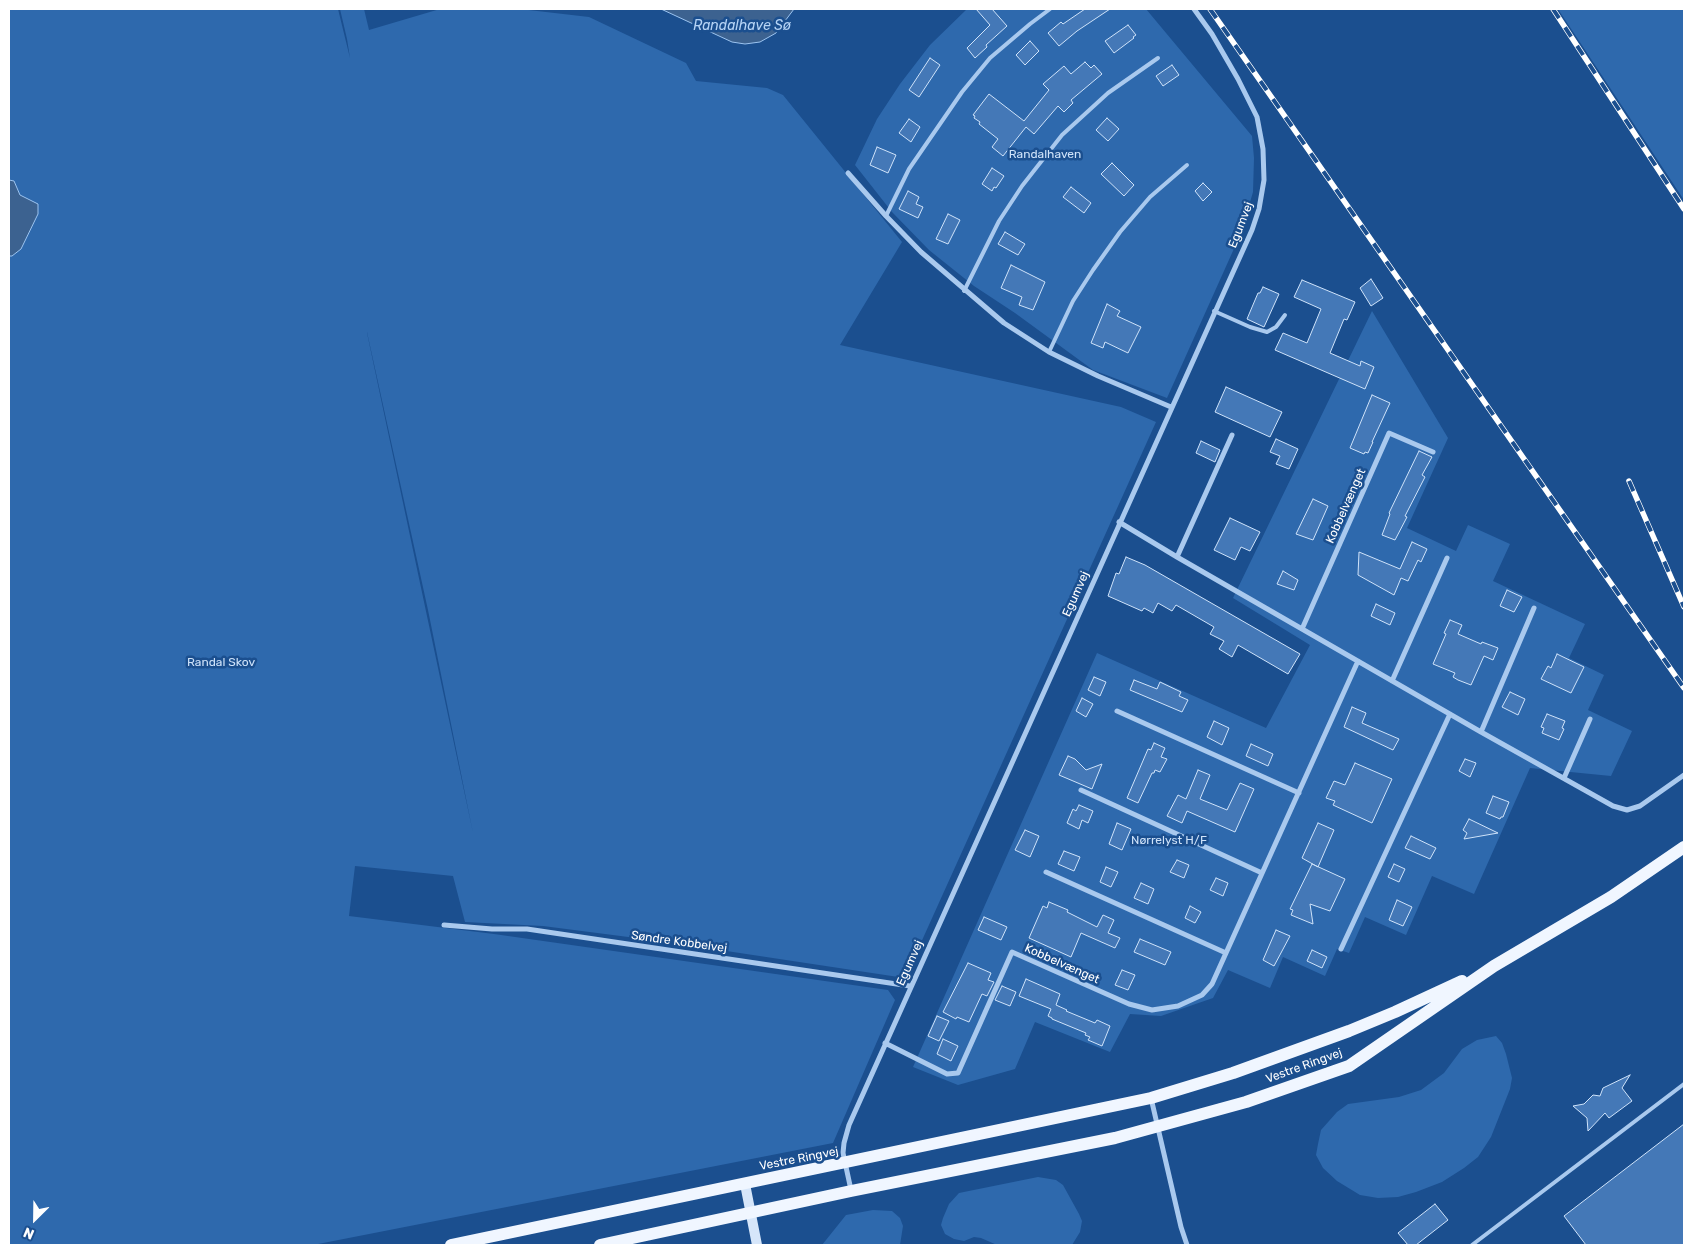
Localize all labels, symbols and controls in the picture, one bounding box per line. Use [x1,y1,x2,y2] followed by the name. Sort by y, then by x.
[693,18,791,34] water label: Randalhave Sø
[1009,148,1081,162] park label: Randalhaven
[1226,200,1256,250] street label: Egumvej
[1323,466,1369,546] street label: Kobbelvænget
[1060,569,1092,619] street label: Egumvej
[187,656,255,670] park label: Randal Skov
[1131,834,1207,848] park label: Nørrelyst H/F
[630,928,728,956] street label: Søndre Kobbelvej
[894,938,926,988] street label: Egumvej
[1022,941,1102,987] street label: Kobbelvænget
[1264,1046,1344,1086] street label: Vestre Ringvej
[758,1144,840,1174] street label: Vestre Ringvej
[10,1194,60,1244] north arrow
[21,1223,37,1243] text: N

